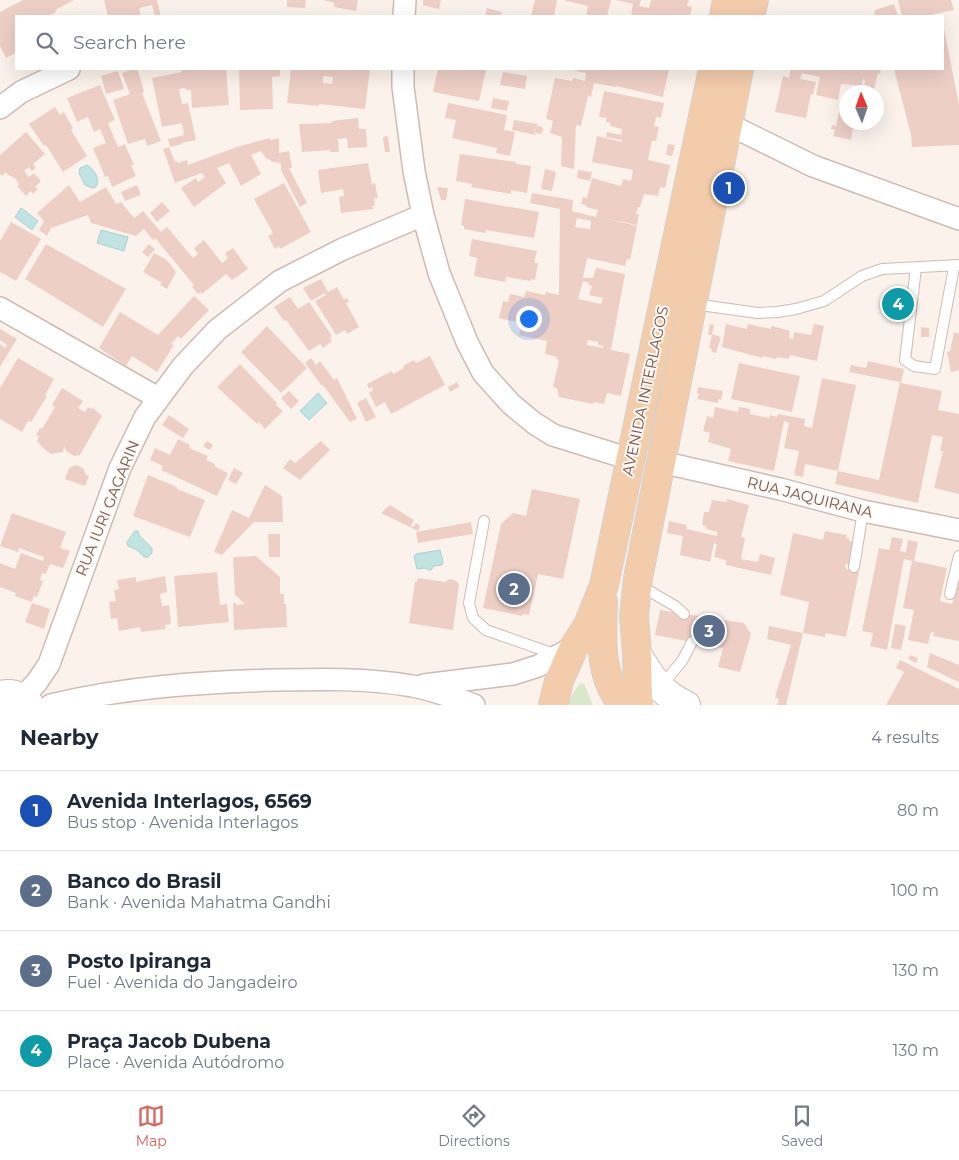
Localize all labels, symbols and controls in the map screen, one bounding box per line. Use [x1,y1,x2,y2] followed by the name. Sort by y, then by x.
[15,15,944,70] search box
[33,29,61,57] icon: search
[73,31,186,54] text: Search here
[839,85,884,130] north arrow
[713,169,745,207] pin: 1
[882,285,914,323] pin: 4
[618,304,672,478] street label: AVENIDA INTERLAGOS
[516,306,542,332] your location
[71,437,143,579] street label: RUA IURI GAGARIN
[745,472,875,522] street label: RUA JAQUIRANA
[498,570,530,608] pin: 2
[693,612,725,650] pin: 3
[20,725,99,750] text: Nearby
[871,728,939,747] text: 4 results
[67,790,312,813] text: Avenida Interlagos, 6569
[33,801,39,820] text: 1
[897,801,939,820] text: 80 m
[67,813,298,832] text: Bus stop · Avenida Interlagos
[67,870,222,893] text: Banco do Brasil
[31,881,41,900] text: 2
[891,881,939,900] text: 100 m
[67,893,331,912] text: Bank · Avenida Mahatma Gandhi
[67,950,211,973] text: Posto Ipiranga
[31,961,41,980] text: 3
[892,961,939,980] text: 130 m
[67,973,298,992] text: Fuel · Avenida do Jangadeiro
[67,1030,271,1053] text: Praça Jacob Dubena
[30,1041,42,1060] text: 4
[892,1041,939,1060] text: 130 m
[67,1053,284,1072] text: Place · Avenida Autódromo
[136,1102,167,1150] tab: Map
[438,1102,510,1150] tab: Directions
[781,1102,823,1150] tab: Saved

